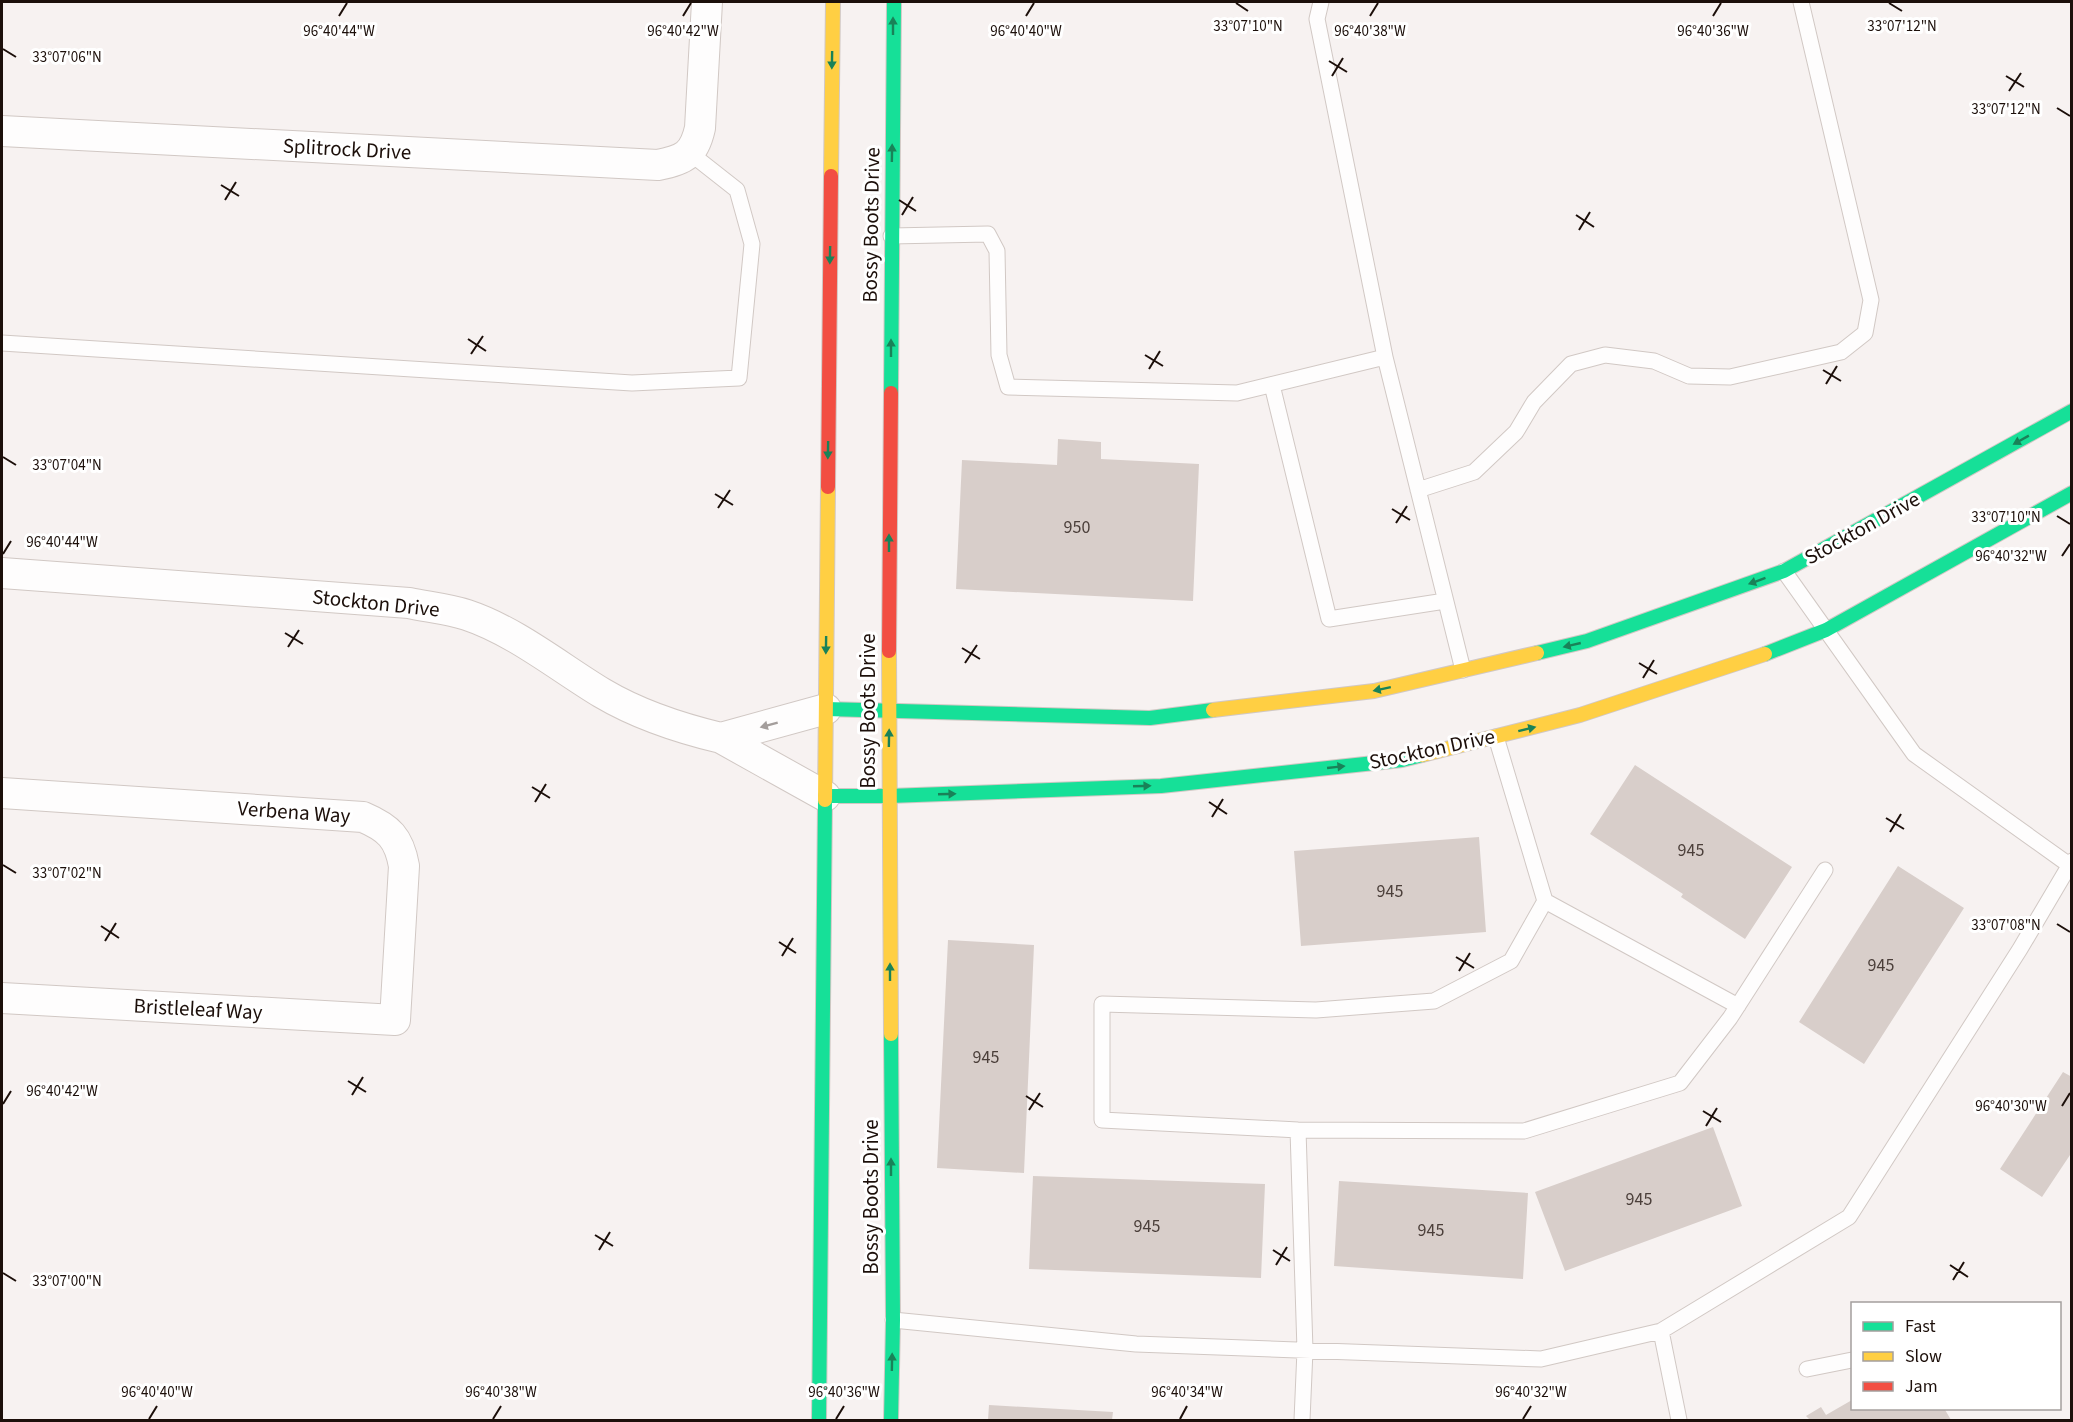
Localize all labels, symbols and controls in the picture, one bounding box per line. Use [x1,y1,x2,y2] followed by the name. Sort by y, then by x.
[889,16,898,35] one-way arrow
[1213,16,1283,37] text: 33°07'10"N
[1867,16,1937,37] text: 33°07'12"N
[303,21,375,42] text: 96°40'44"W
[647,21,719,42] text: 96°40'42"W
[990,21,1062,42] text: 96°40'40"W
[1334,21,1406,42] text: 96°40'38"W
[1677,21,1749,42] text: 96°40'36"W
[32,47,102,68] text: 33°07'06"N
[827,50,837,69] one-way arrow
[1971,99,2041,120] text: 33°07'12"N
[282,131,412,167] street label: Splitrock Drive
[888,143,897,162] one-way arrow
[855,147,887,303] street label: Bossy Boots Drive
[825,245,835,264] one-way arrow
[886,338,895,357] one-way arrow
[2012,435,2029,445] one-way arrow
[823,440,833,459] one-way arrow
[32,455,102,476] text: 33°07'04"N
[1799,484,1925,572] street label: Stockton Drive
[1971,507,2041,528] text: 33°07'10"N
[1064,515,1090,540] house number: 950
[26,532,98,553] text: 96°40'44"W
[884,533,894,552] one-way arrow
[1975,546,2047,567] text: 96°40'32"W
[1747,576,1765,586] one-way arrow
[311,581,441,625] street label: Stockton Drive
[853,633,883,789] street label: Bossy Boots Drive
[821,635,831,654] one-way arrow
[1563,640,1582,650] one-way arrow
[1373,685,1392,694] one-way arrow
[760,720,778,730] one-way arrow
[1366,721,1498,777] street label: Stockton Drive
[1518,723,1536,733] one-way arrow
[885,728,894,747] one-way arrow
[1327,762,1346,772] one-way arrow
[1133,782,1152,791] one-way arrow
[938,790,957,799] one-way arrow
[237,793,352,831] street label: Verbena Way
[1678,838,1704,863] house number: 945
[32,863,102,884] text: 33°07'02"N
[1377,879,1403,904] house number: 945
[1971,915,2041,936] text: 33°07'08"N
[1868,953,1894,978] house number: 945
[885,963,895,982] one-way arrow
[133,991,263,1027] street label: Bristleleaf Way
[973,1045,999,1070] house number: 945
[26,1081,98,1102] text: 96°40'42"W
[1975,1096,2047,1117] text: 96°40'30"W
[856,1119,886,1275] street label: Bossy Boots Drive
[887,1158,896,1177] one-way arrow
[1626,1187,1652,1212] house number: 945
[1134,1214,1160,1239] house number: 945
[1418,1218,1444,1243] house number: 945
[32,1271,102,1292] text: 33°07'00"N
[1851,1302,2061,1410] legend
[1905,1314,1936,1339] text: Fast
[1905,1344,1942,1369] text: Slow
[887,1353,897,1372] one-way arrow
[1905,1374,1938,1399] text: Jam
[121,1382,193,1403] text: 96°40'40"W
[465,1382,537,1403] text: 96°40'38"W
[808,1382,880,1403] text: 96°40'36"W
[1151,1382,1223,1403] text: 96°40'34"W
[1495,1382,1567,1403] text: 96°40'32"W

